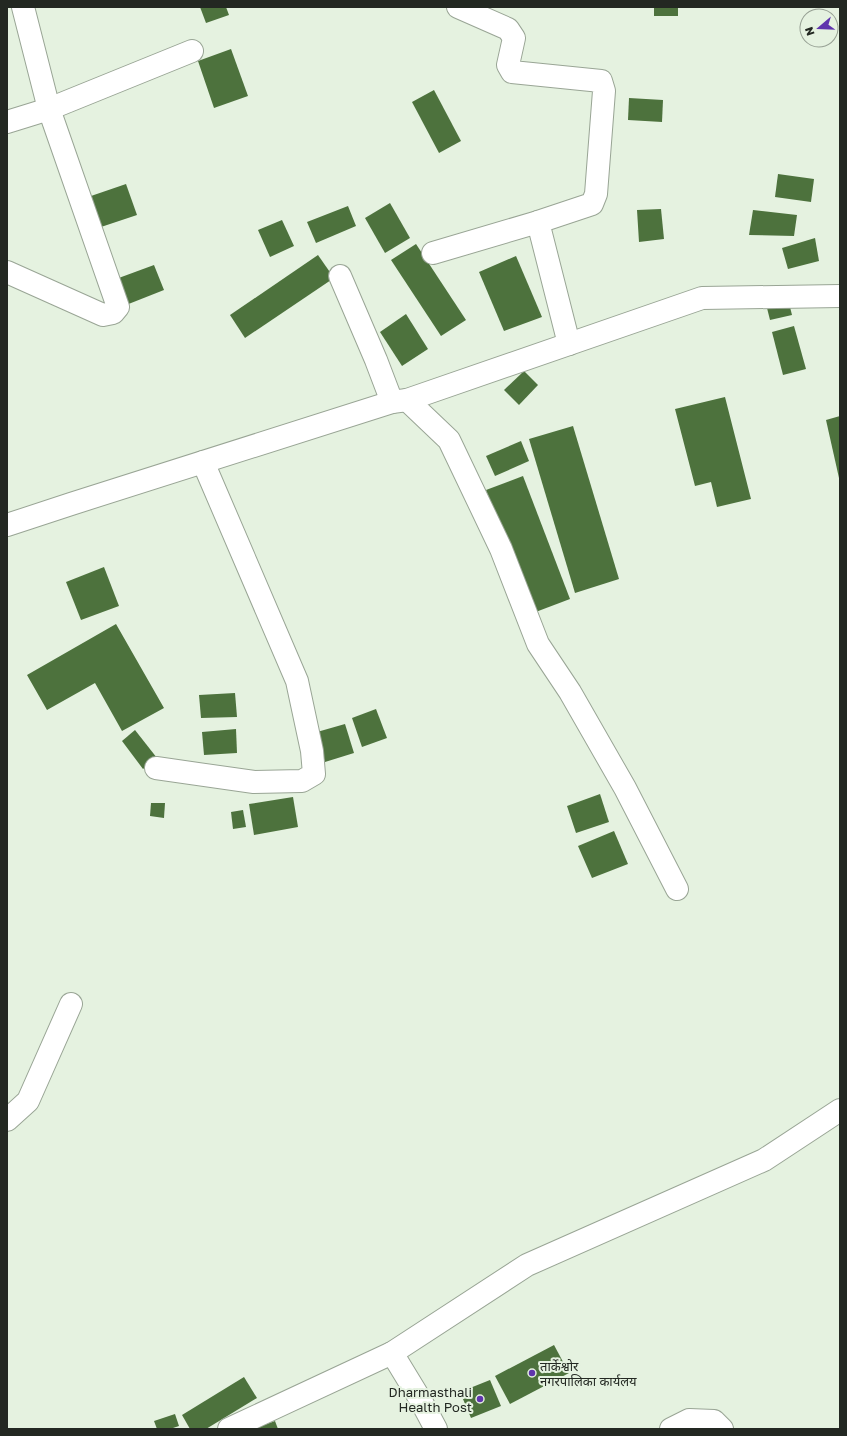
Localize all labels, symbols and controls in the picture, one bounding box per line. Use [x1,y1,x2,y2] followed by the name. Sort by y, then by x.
[799,8,839,48] north arrow
[802,25,817,37] text: N
[540,1358,637,1389] place label: तार्केश्वोर नगरपालिका कार्यलय
[527,1368,537,1378] marker: तार्केश्वोर नगरपालिका कार्यलय
[389,1384,472,1415] place label: Dharmasthali Health Post
[475,1394,485,1404] marker: Dharmasthali Health Post

